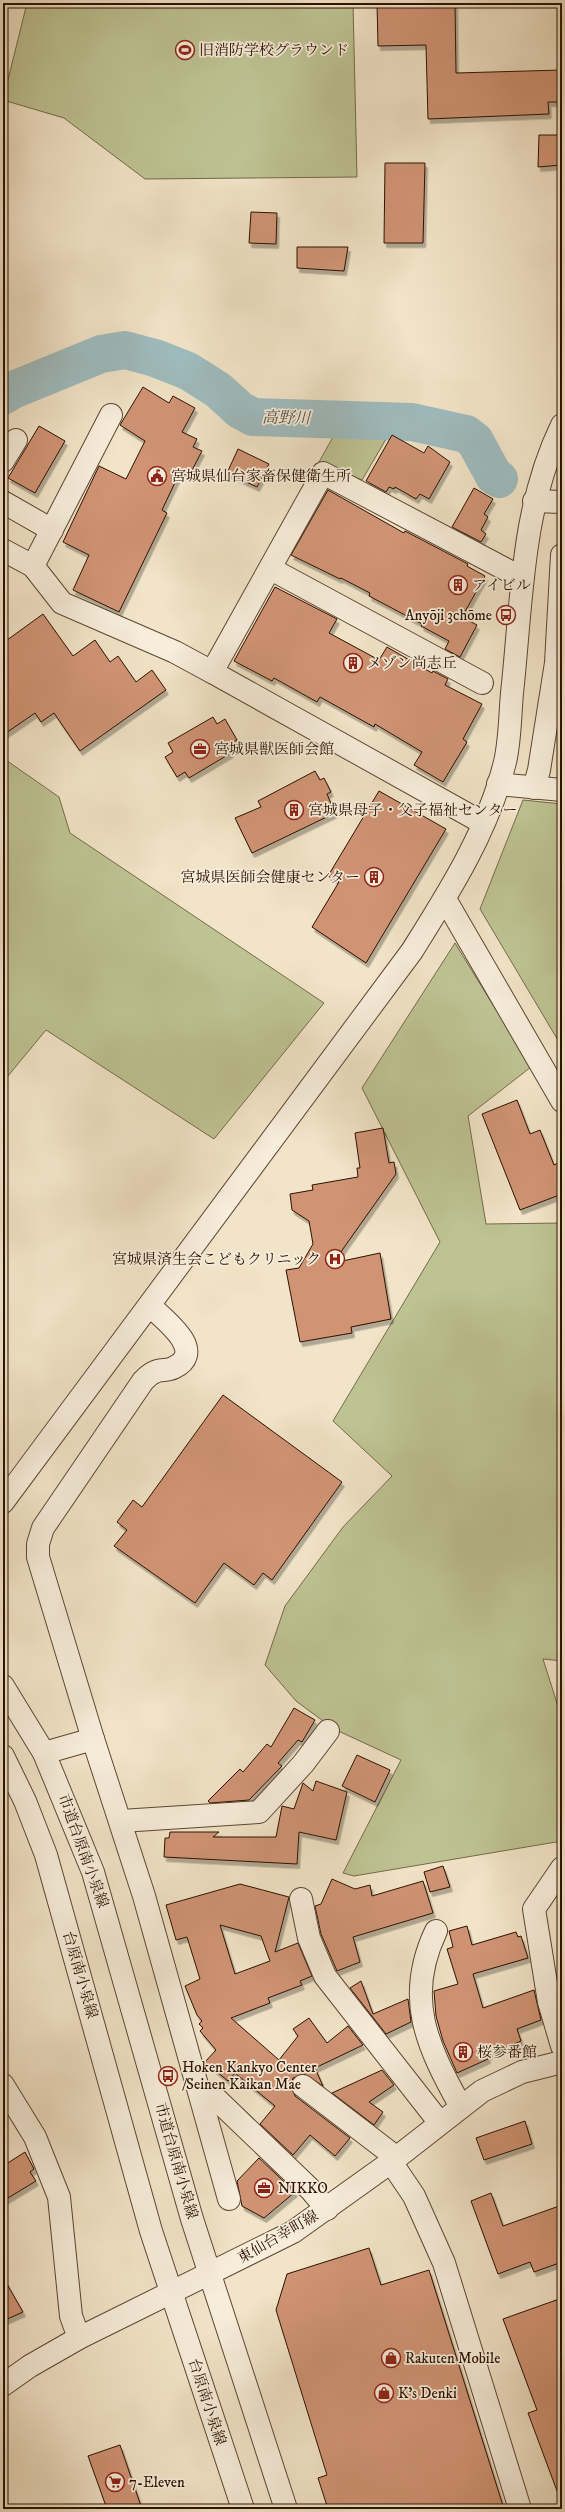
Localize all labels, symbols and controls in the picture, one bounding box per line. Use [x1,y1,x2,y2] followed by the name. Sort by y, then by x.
[174,39,196,61] sports icon: 旧消防学校グラウンド
[199,41,349,60] place label: 旧消防学校グラウンド
[262,408,312,428] water label: 高野川
[146,465,168,487] public building icon: 宮城県仙台家畜保健衛生所
[171,467,351,486] place label: 宮城県仙台家畜保健衛生所
[447,574,469,596] building icon: アイビル
[472,576,531,595] place label: アイビル
[495,604,517,626] bus stop icon: Anyōji 3chōme
[405,606,492,625] place label: Anyōji 3chōme
[342,652,364,674] building icon: メゾン尚志丘
[367,654,457,673] place label: メゾン尚志丘
[189,738,211,760] office icon: 宮城県獣医師会館
[214,740,334,759] place label: 宮城県獣医師会館
[283,799,305,821] building icon: 宮城県母子・父子福祉センター
[308,801,517,820] place label: 宮城県母子・父子福祉センター
[363,866,385,888] building icon: 宮城県医師会健康センター
[181,868,360,887] place label: 宮城県医師会健康センター
[324,1248,346,1270] hospital icon: 宮城県済生会こどもクリニック
[112,1250,321,1269] place label: 宮城県済生会こどもクリニック
[54,1791,112,1911] street label: 市道台原南小泉線
[58,1929,102,2021] street label: 台原南小泉線
[452,2041,474,2063] building icon: 桜参番館
[477,2043,537,2062] place label: 桜参番館
[182,2058,317,2094] place label: Hoken Kankyo Center /Seinen Kaikan Mae
[157,2065,179,2087] bus stop icon: Hoken Kankyo Center /Seinen Kaikan Mae
[150,2101,202,2221] street label: 市道台原南小泉線
[253,2177,275,2199] office icon: NIKKO
[278,2179,328,2198] place label: NIKKO
[234,2206,322,2268] street label: 東仙台幸町線
[380,2347,402,2369] shop icon: Rakuten Mobile
[405,2349,500,2368] place label: Rakuten Mobile
[184,2356,230,2448] street label: 台原南小泉線
[373,2382,395,2404] shop icon: K's Denki
[398,2384,457,2403] place label: K's Denki
[104,2471,126,2493] supermarket icon: 7-Eleven
[129,2473,185,2492] place label: 7-Eleven

